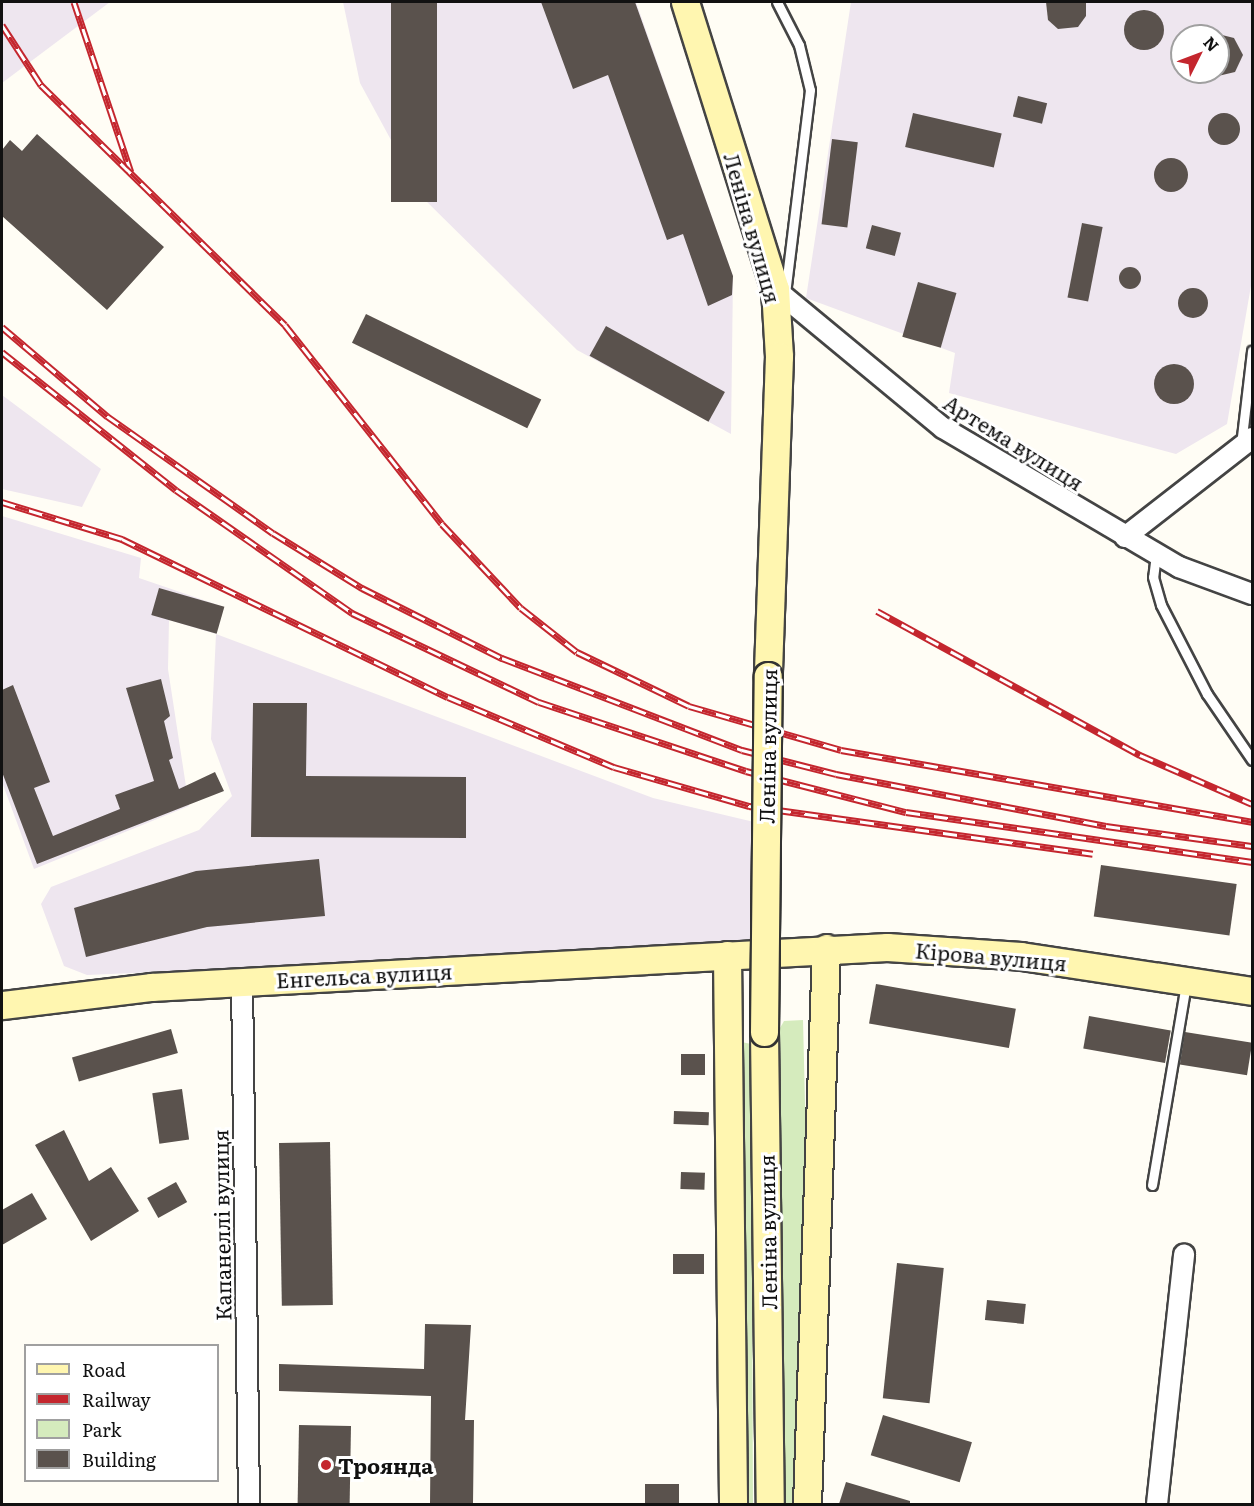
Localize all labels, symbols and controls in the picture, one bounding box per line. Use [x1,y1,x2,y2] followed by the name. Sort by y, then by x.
[1170,24,1230,84] north arrow
[1198,30,1225,56] text: N
[719,150,787,306] street label: Леніна вулиця
[940,389,1088,495] street label: Артема вулиця
[753,668,781,824] street label: Леніна вулиця
[914,937,1068,975] street label: Кірова вулиця
[275,958,453,992] street label: Енгельса вулиця
[207,1129,235,1321] street label: Капанеллі вулиця
[753,1154,781,1310] street label: Леніна вулиця
[24,1344,219,1482] legend
[82,1356,126,1383] text: Road
[82,1386,151,1413] text: Railway
[82,1416,121,1443] text: Park
[82,1446,156,1473] text: Building
[338,1452,433,1478] place label: Троянда
[319,1458,333,1472] marker: Троянда

